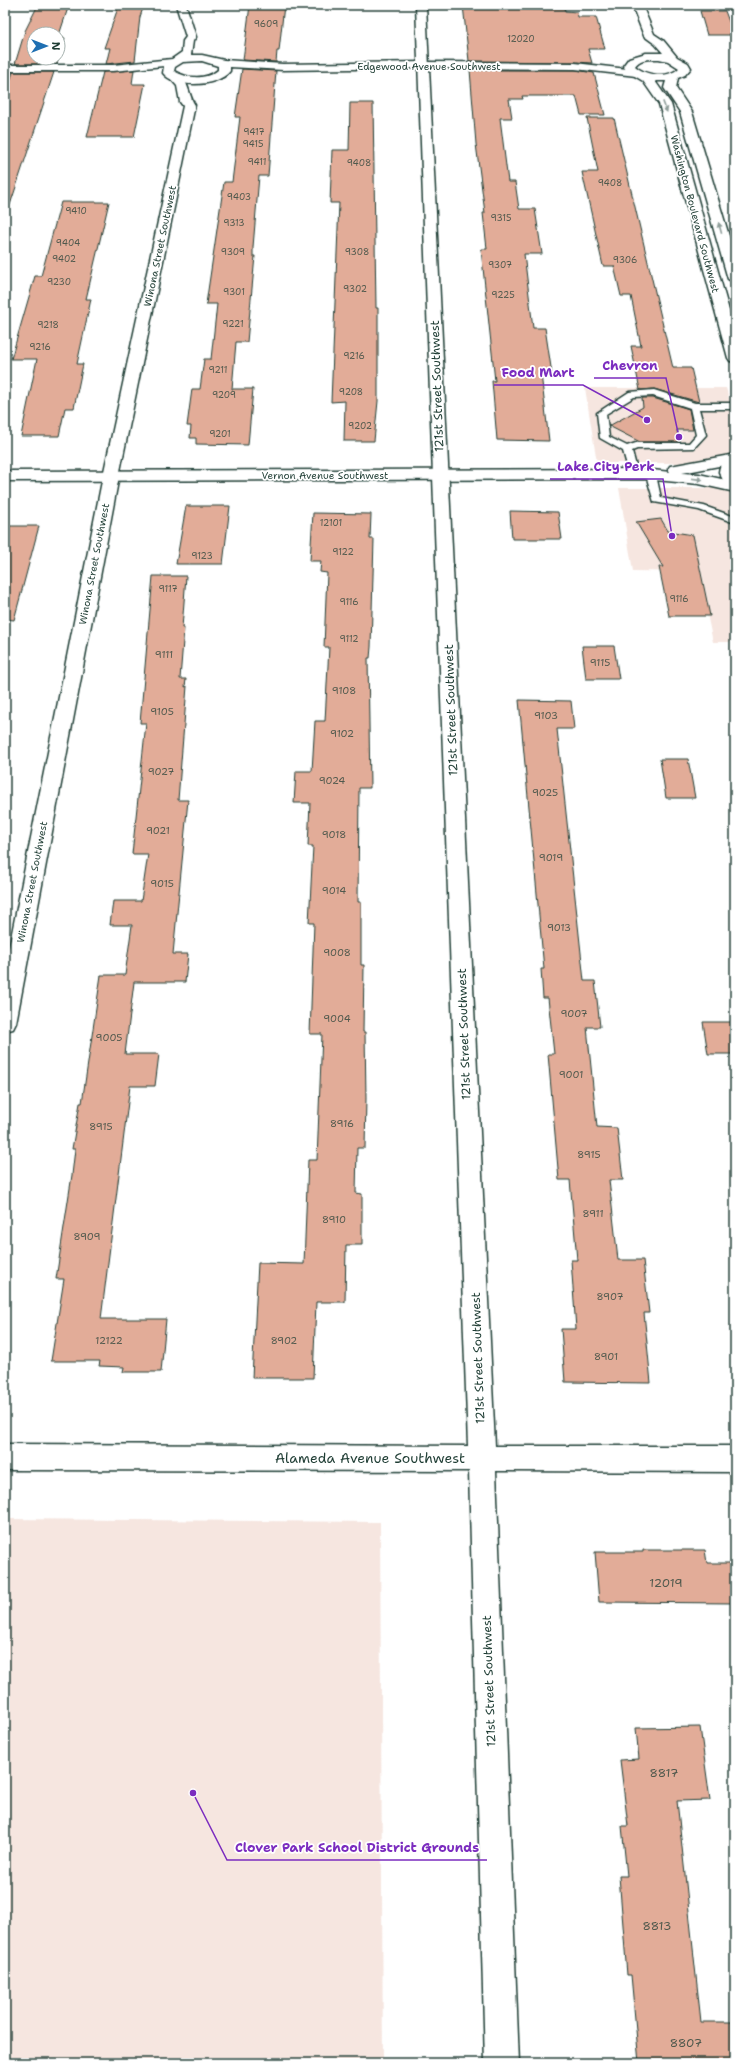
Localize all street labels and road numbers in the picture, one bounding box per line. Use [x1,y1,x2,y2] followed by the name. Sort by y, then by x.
[357,60,501,73] street label: Edgewood Avenue Southwest
[668,134,722,294] street label: Washington Boulevard Southwest
[141,184,179,308] street label: Winona Street Southwest
[427,320,447,452] street label: 121st Street Southwest
[262,469,388,482] street label: Vernon Avenue Southwest
[76,502,112,626] street label: Winona Street Southwest
[441,644,461,776] street label: 121st Street Southwest
[14,820,50,944] street label: Winona Street Southwest
[454,968,474,1100] street label: 121st Street Southwest
[468,1292,488,1424] street label: 121st Street Southwest
[275,1449,465,1467] street label: Alameda Avenue Southwest
[479,1615,499,1747] street label: 121st Street Southwest

